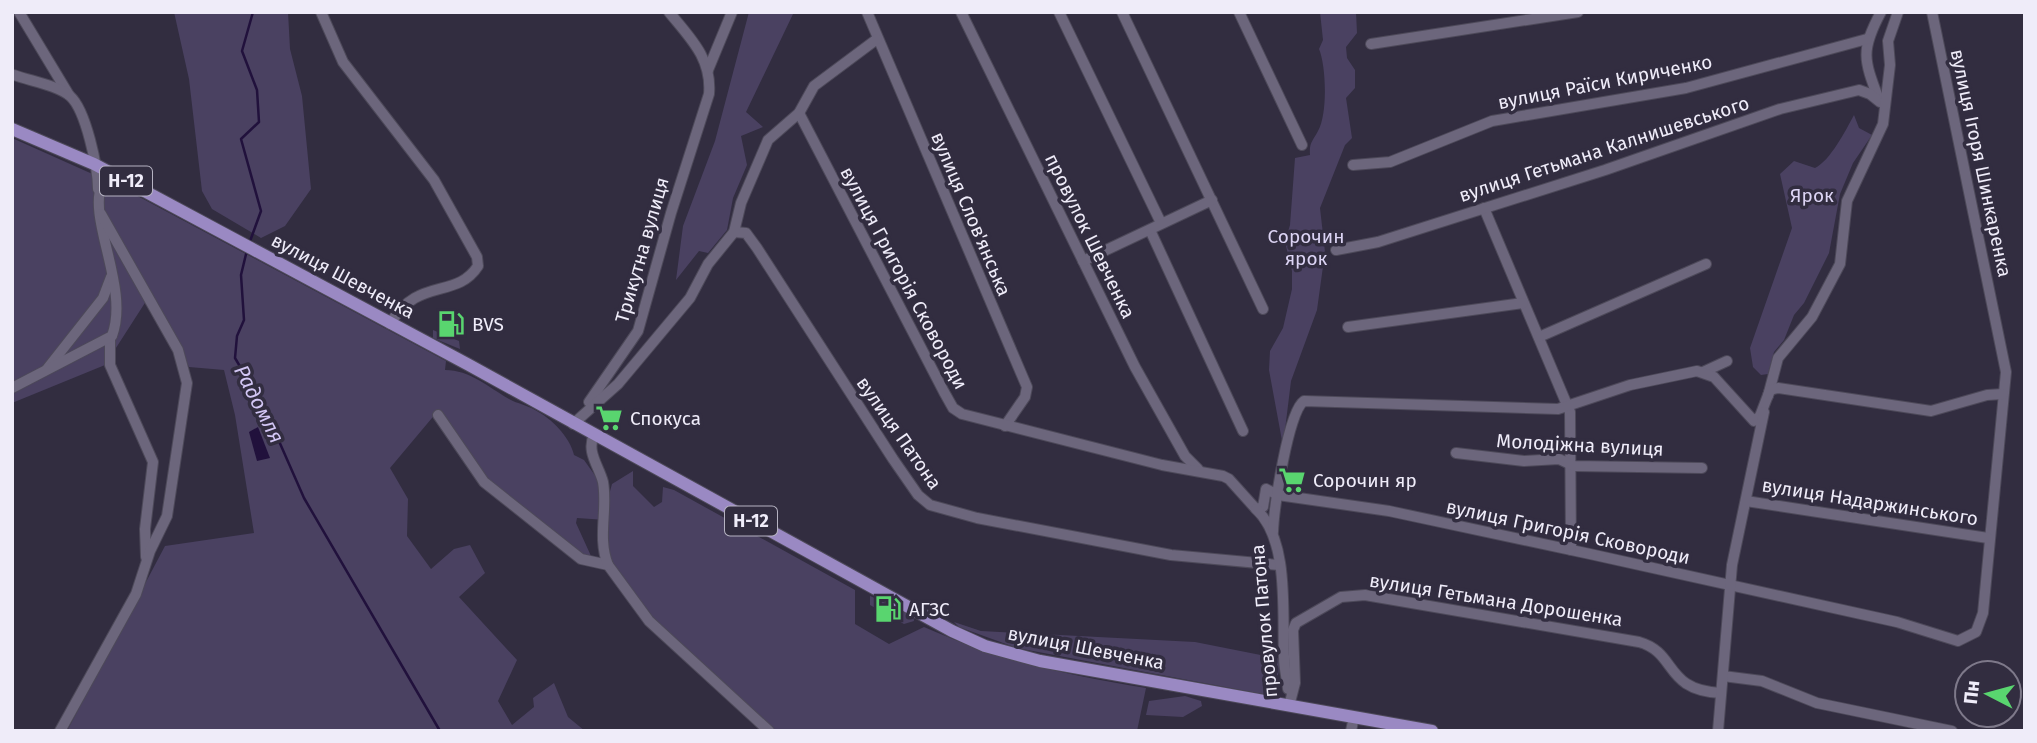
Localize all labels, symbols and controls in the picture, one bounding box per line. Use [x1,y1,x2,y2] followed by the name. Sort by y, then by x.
[1946,47,2016,279] street label: вулиця Ігоря Шинкаренка
[1496,50,1714,114] street label: вулиця Раїси Кириченко
[1456,91,1752,207] street label: вулиця Гетьмана Калнишевського
[926,129,1016,299] street label: вулиця Слов'янська
[1040,150,1140,322] street label: провулок Шевченка
[835,163,973,393] street label: вулиця Григорія Сковороди
[100,166,152,196] road number: Н-12
[610,175,674,325] street label: Трикутна вулиця
[1790,184,1834,207] park label: Ярок
[1268,225,1344,270] park label: Сорочин ярок
[267,229,419,323] street label: вулиця Шевченка
[436,309,466,339] fuel station icon: BVS
[472,313,504,336] place label: BVS
[228,360,290,448] water label: Радомля
[852,372,946,494] street label: вулиця Патона
[594,403,624,433] supermarket icon: Спокуса
[630,407,701,430] place label: Спокуса
[1496,429,1664,461] street label: Молодіжна вулиця
[1277,465,1307,495] supermarket icon: Сорочин яр
[1313,469,1417,492] place label: Сорочин яр
[1760,474,1980,530] street label: вулиця Надаржинського
[1444,495,1692,569] street label: вулиця Григорія Сковороди
[725,506,777,536] road number: Н-12
[1246,543,1282,699] street label: провулок Патона
[1368,569,1624,631] street label: вулиця Гетьмана Дорошенка
[873,594,903,624] fuel station icon: АГЗС
[909,598,950,621] place label: АГЗС
[1006,622,1166,674] street label: вулиця Шевченка
[1953,659,2023,729] north arrow
[1959,679,1984,705] text: Пн

